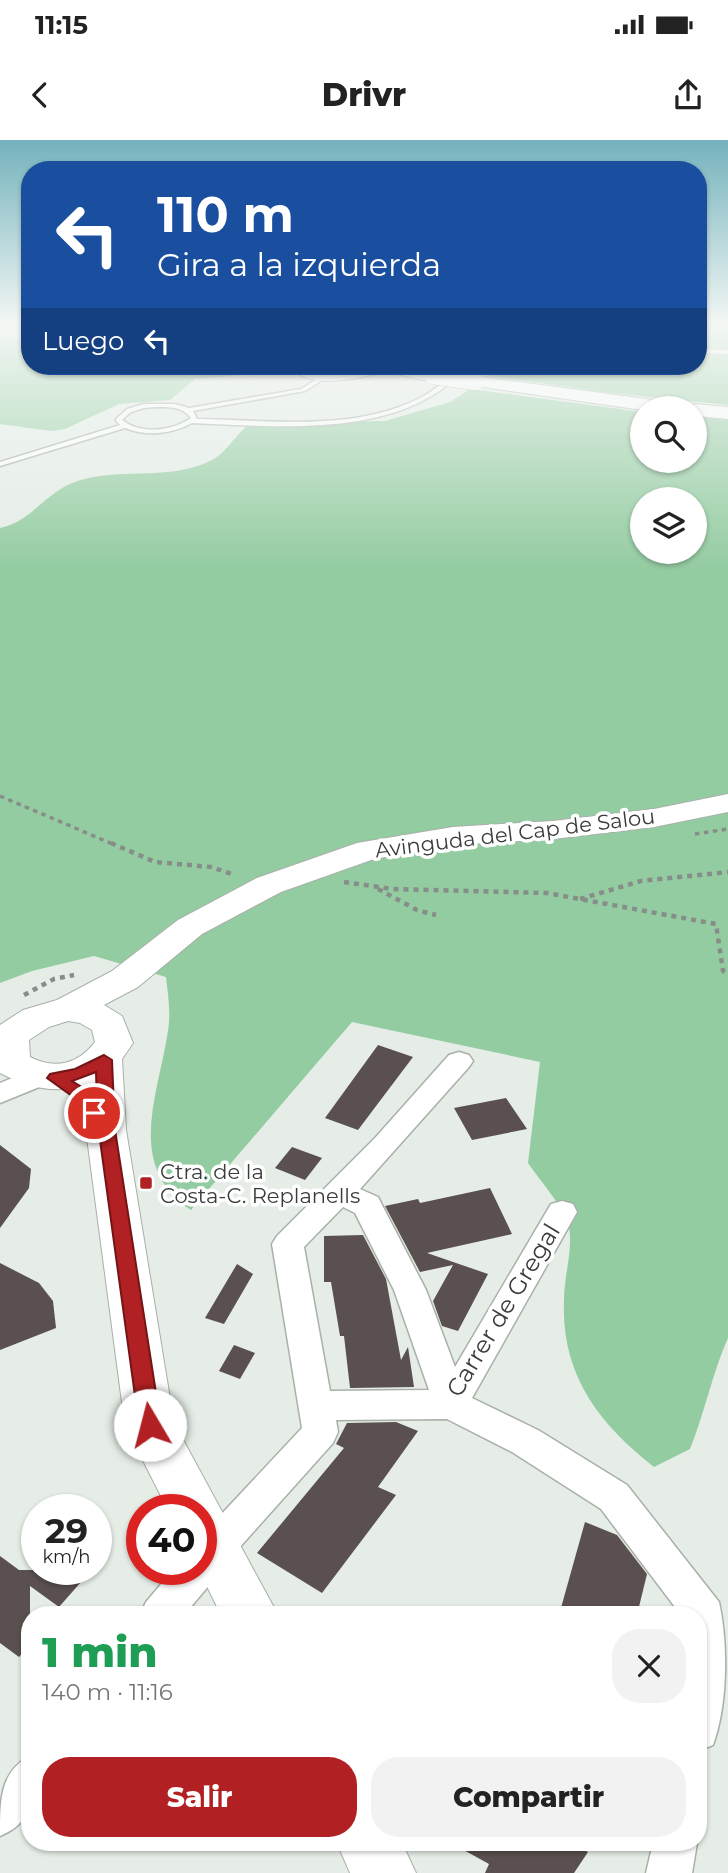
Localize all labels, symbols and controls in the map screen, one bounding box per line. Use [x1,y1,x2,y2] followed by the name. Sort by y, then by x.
[35,9,88,41] text: 11:15
[322,75,406,114] text: Drivr
[21,76,59,114] icon: back
[669,76,707,114] icon: share
[157,185,294,244] text: 110 m
[42,189,133,280] icon: left
[157,245,441,284] text: Gira a la izquierda
[138,322,176,360] icon: left
[42,325,124,357] text: Luego
[630,396,707,564] map controls
[630,396,707,473] button: search
[630,487,707,564] button: layers
[374,803,656,863] street label: Avinguda del Cap de Salou
[64,1083,124,1143] pin
[75,1094,113,1132] icon: arrive
[160,1159,360,1208] place label: Ctra. de la Costa-C. Replanells
[138,1175,154,1191] marker: Ctra. de la Costa-C. Replanells
[440,1218,566,1402] street label: Carrer de Gregal
[113,1388,187,1462] position arrow
[126,1494,217,1585] speed limit sign: 40
[45,1509,88,1552] text: 29
[42,1546,91,1568] text: km/h
[42,1626,158,1678] text: 1 min
[612,1629,686,1703] button: close
[42,1678,173,1706] text: 140 m · 11:16
[42,1757,357,1837] button: Salir
[371,1757,686,1837] button: Compartir

